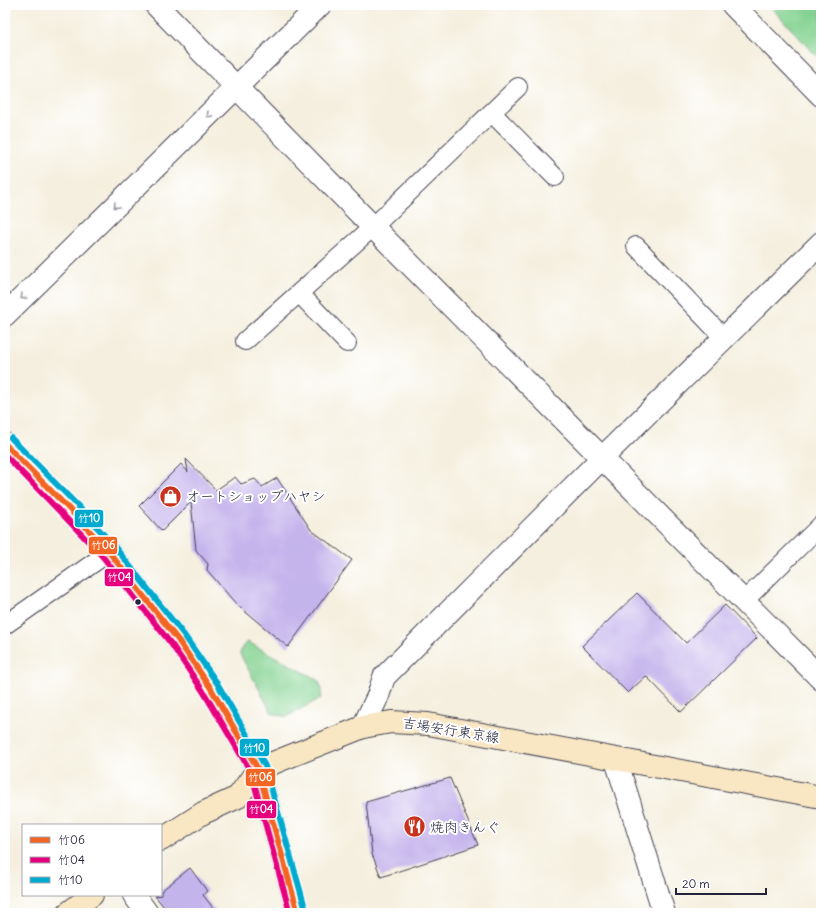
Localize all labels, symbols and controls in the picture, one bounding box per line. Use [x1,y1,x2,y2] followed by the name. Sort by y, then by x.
[206,110,214,118] one-way arrow
[113,201,121,209] one-way arrow
[20,292,28,300] one-way arrow
[157,483,183,509] shop icon: オートショップハヤシ
[186,487,325,505] place label: オートショップハヤシ
[74,509,104,528] line badge: 竹10
[78,511,100,525] text: 竹10
[88,536,118,555] line badge: 竹06
[91,538,115,552] text: 竹06
[104,568,134,587] line badge: 竹04
[107,570,132,584] text: 竹04
[133,597,143,607] unlabelled marker
[401,713,501,747] street label: 吉場安行東京線
[239,738,270,757] line badge: 竹10
[243,741,265,755] text: 竹10
[245,768,276,787] line badge: 竹06
[248,770,272,784] text: 竹06
[246,800,277,819] line badge: 竹04
[249,802,274,816] text: 竹04
[401,814,427,840] restaurant icon: 焼肉きんぐ
[430,818,500,836] place label: 焼肉きんぐ
[22,824,162,896] legend
[58,832,85,847] text: 竹06
[58,852,85,867] text: 竹04
[676,870,766,896] scale bar
[58,872,83,887] text: 竹10
[682,876,710,891] text: 20 m

